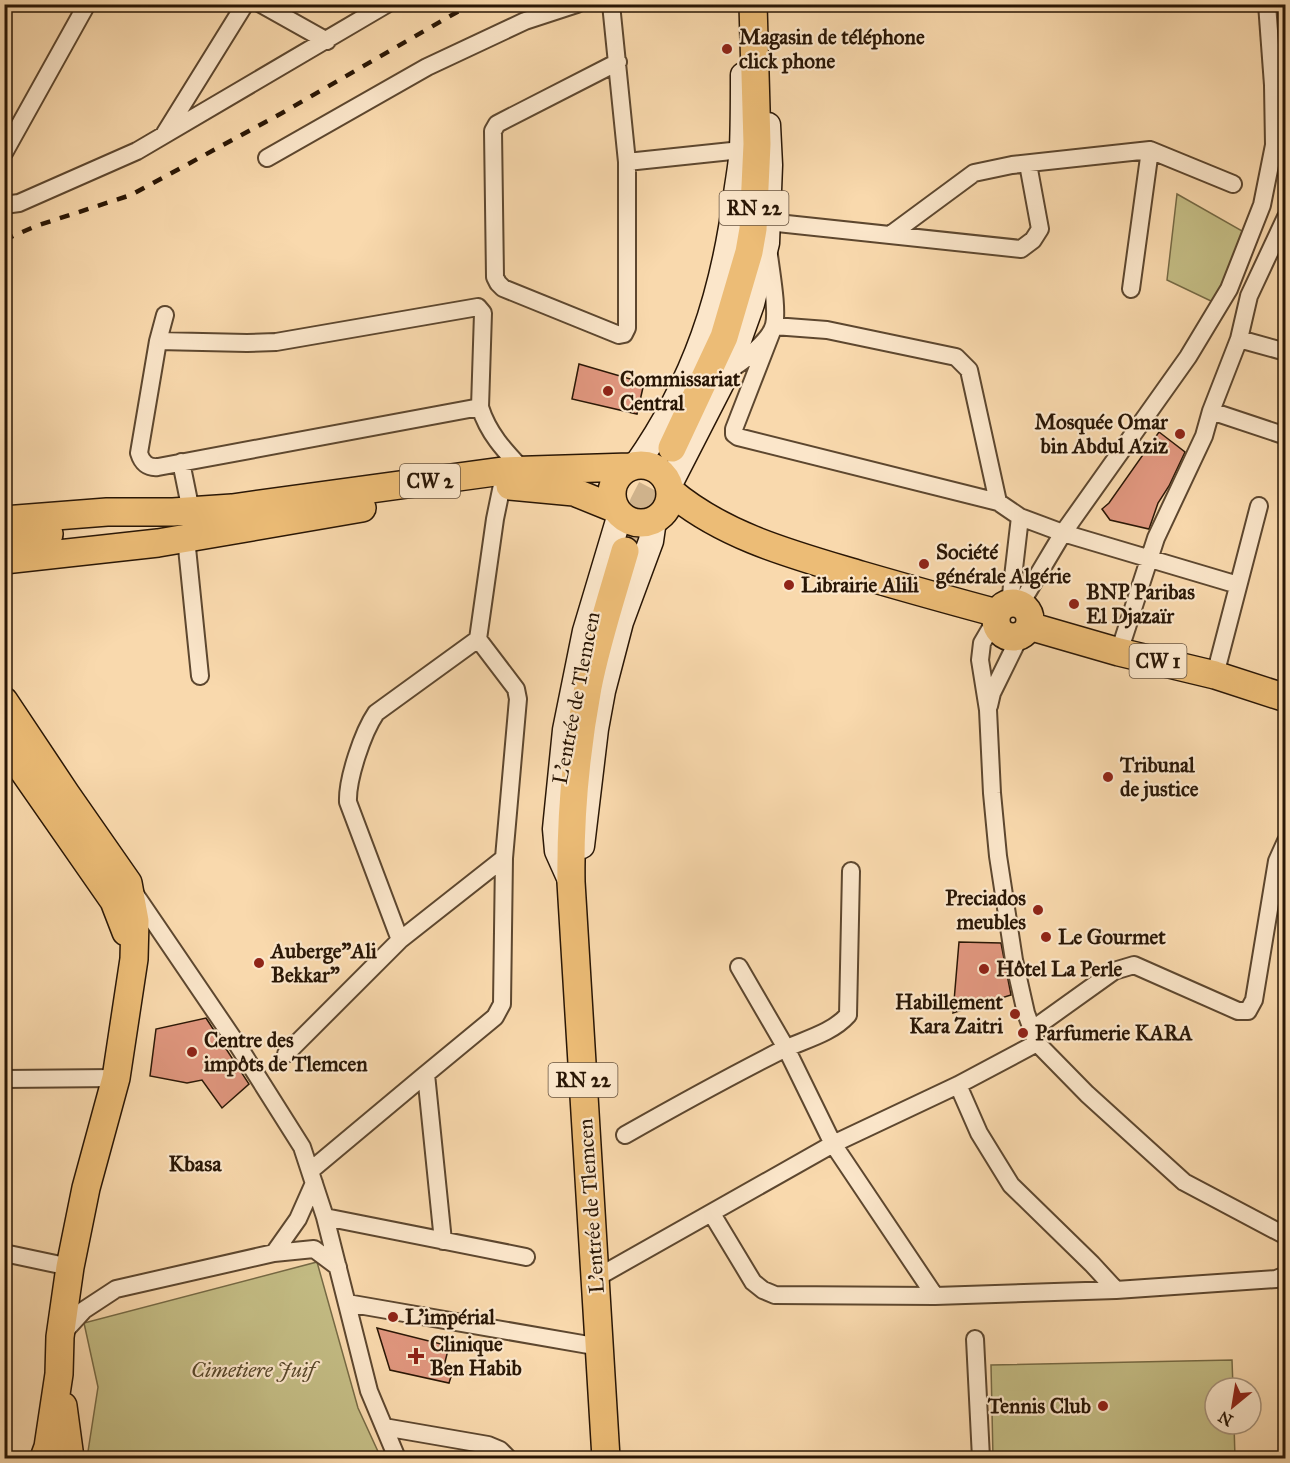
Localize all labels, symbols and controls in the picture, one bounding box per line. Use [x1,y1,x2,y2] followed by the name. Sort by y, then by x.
[739,24,925,74] place label: Magasin de téléphone click phone
[720,42,734,56] marker: Magasin de téléphone click phone
[720,191,789,225] road number: RN 22
[620,366,741,416] place label: Commissariat Central
[601,384,615,398] marker: Commissariat Central
[1035,409,1169,459] place label: Mosquée Omar bin Abdul Aziz
[1173,427,1187,441] marker: Mosquée Omar bin Abdul Aziz
[400,464,460,498] road number: CW 2
[936,539,1071,589] place label: Société générale Algérie
[917,557,931,571] marker: Société générale Algérie
[801,572,919,598] place label: Librairie Alili
[782,578,796,592] marker: Librairie Alili
[1086,579,1195,629] place label: BNP Paribas El Djazaïr
[1067,597,1081,611] marker: BNP Paribas El Djazaïr
[547,610,605,786] street label: L'entrée de Tlemcen
[1130,644,1186,678] road number: CW 1
[1119,752,1199,802] place label: Tribunal de justice
[1101,770,1115,784] marker: Tribunal de justice
[945,885,1026,935] place label: Preciados meubles
[1031,903,1045,917] marker: Preciados meubles
[1058,924,1166,950] place label: Le Gourmet
[1039,930,1053,944] marker: Le Gourmet
[269,938,377,988] place label: Auberge"Ali Bekkar"
[252,956,266,970] marker: Auberge"Ali Bekkar"
[996,956,1123,982] place label: Hôtel La Perle
[977,962,991,976] marker: Hôtel La Perle
[895,989,1004,1039] place label: Habillement Kara Zaitri
[1008,1007,1022,1021] marker: Habillement Kara Zaitri
[1035,1020,1194,1046] place label: Parfumerie KARA
[1016,1026,1030,1040] marker: Parfumerie KARA
[204,1027,368,1077] place label: Centre des impôts de Tlemcen
[185,1045,199,1059] marker: Centre des impôts de Tlemcen
[548,1063,618,1097] road number: RN 22
[572,1118,610,1294] street label: L'entrée de Tlemcen
[169,1150,222,1177] district label: Kbasa
[405,1304,496,1330] place label: L'impérial
[386,1310,400,1324] marker: L'impérial
[430,1331,522,1381] place label: Clinique Ben Habib
[407,1347,425,1365] marker: Clinique Ben Habib
[191,1357,321,1383] park label: Cimetiere Juif
[1203,1376,1263,1436] north arrow
[987,1393,1091,1419] place label: Tennis Club
[1096,1399,1110,1413] marker: Tennis Club
[1215,1407,1236,1430] text: N

